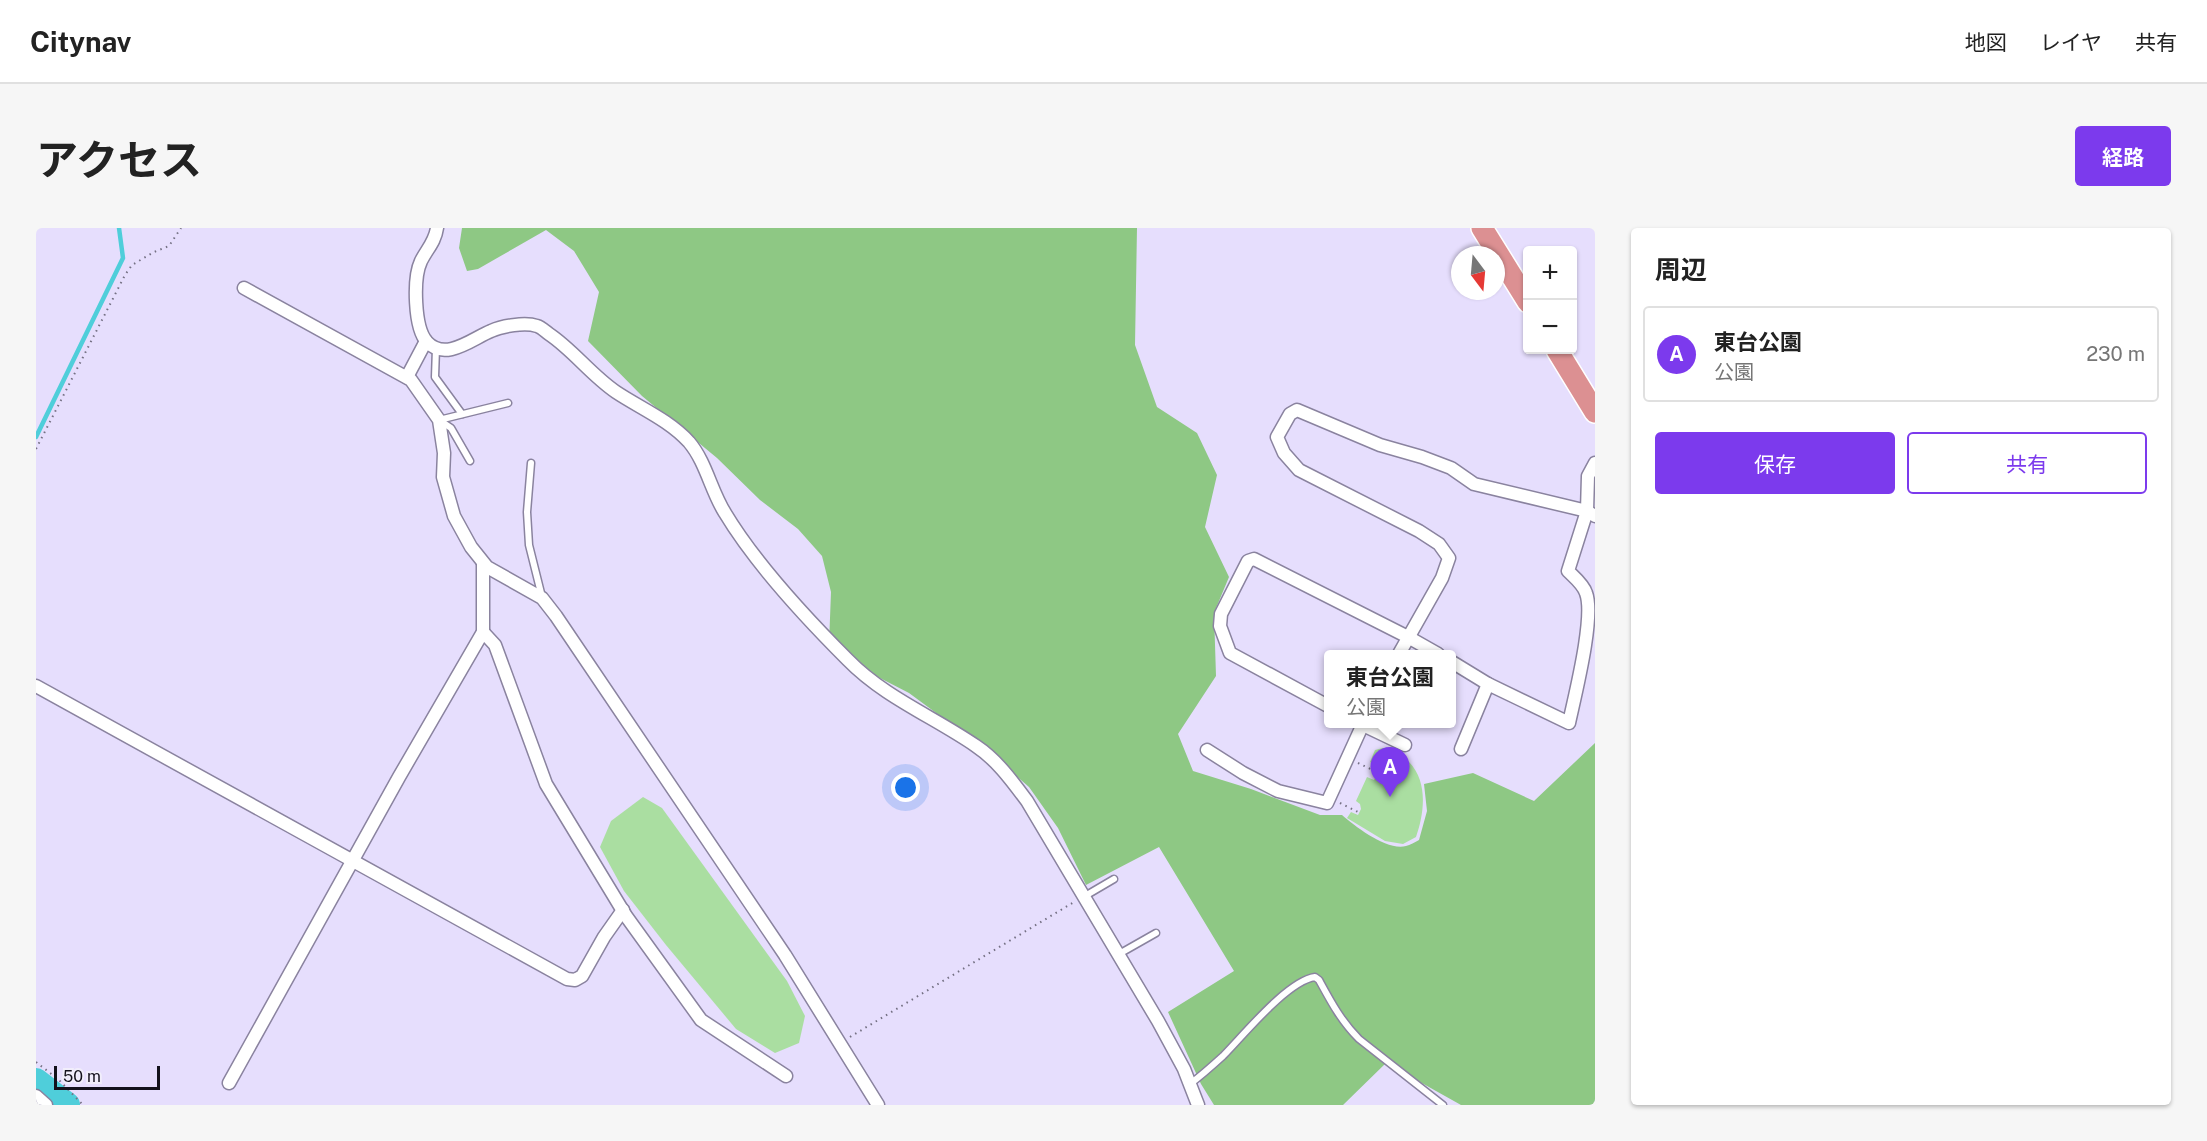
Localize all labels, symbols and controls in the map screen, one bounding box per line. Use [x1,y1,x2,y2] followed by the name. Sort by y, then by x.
[30,25,131,58] text: Citynav
[1965,30,2007,55] text: 地図
[2040,30,2102,55] text: レイヤ
[2135,30,2177,55] text: 共有
[2075,126,2171,186] button: 経路
[36,135,202,184] text: アクセス
[1451,246,1505,300] north arrow
[1523,246,1577,354] map controls
[1523,246,1577,300] button: +
[1655,254,1707,285] text: 周辺
[1523,300,1577,354] button: −
[1714,329,1802,355] text: 東台公園
[1669,342,1684,366] text: A
[2086,342,2145,366] text: 230 m
[1714,360,1754,384] text: 公園
[1655,432,1895,494] button: 保存
[1907,432,2147,494] button: 共有
[1324,650,1456,728] popup
[1346,664,1434,690] text: 東台公園
[1346,695,1386,719] text: 公園
[1370,748,1410,797] pin: A
[891,773,920,802] your location
[54,1063,160,1090] scale bar
[63,1067,101,1086] text: 50 m

